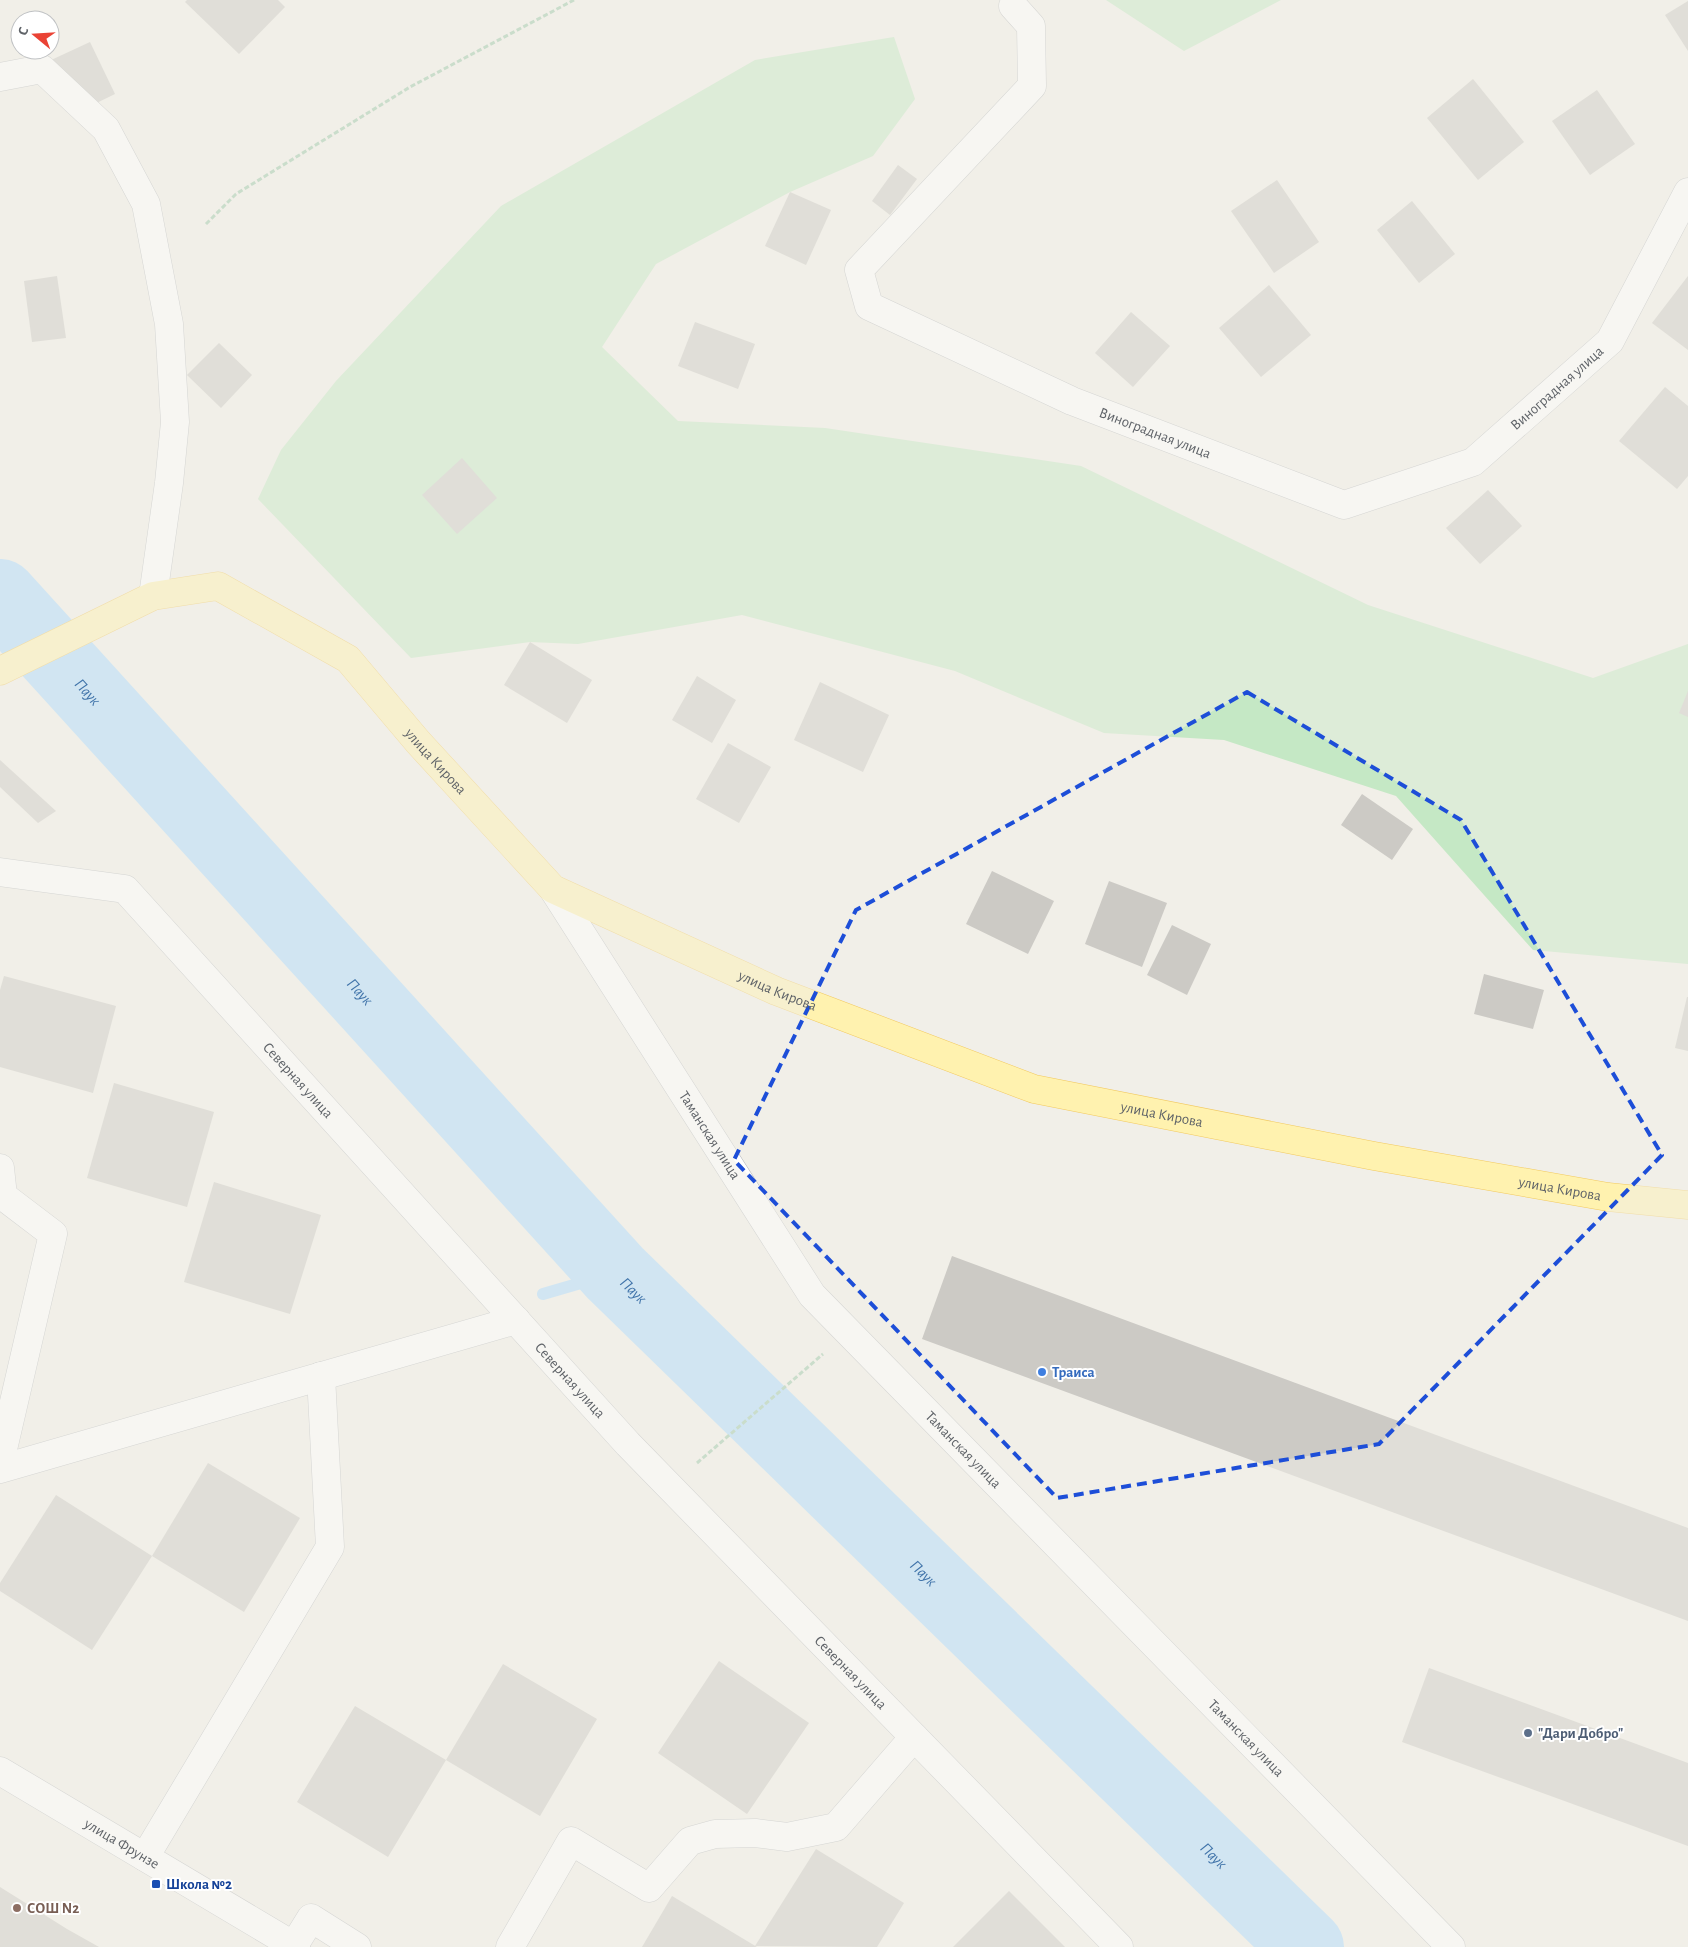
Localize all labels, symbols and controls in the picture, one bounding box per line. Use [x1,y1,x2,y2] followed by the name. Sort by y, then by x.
[10,10,60,60] north arrow
[16,25,32,37] text: С
[1508,343,1606,433] street label: Виноградная улица
[1097,405,1213,461] street label: Виноградная улица
[71,676,104,709] water label: Паук
[402,725,470,797] street label: улица Кирова
[735,967,819,1013] street label: улица Кирова
[344,976,376,1009] water label: Паук
[260,1039,336,1121] street label: Северная улица
[676,1088,744,1182] street label: Таманская улица
[1119,1099,1204,1130] street label: улица Кирова
[1517,1174,1602,1203] street label: улица Кирова
[617,1275,650,1307] water label: Паук
[532,1339,608,1421] street label: Северная улица
[1052,1365,1095,1380] place label: Траиса
[1036,1366,1048,1378] marker: Траиса
[923,1408,1004,1491] street label: Таманская улица
[907,1557,940,1590] water label: Паук
[812,1632,890,1712] street label: Северная улица
[1205,1697,1287,1780] street label: Таманская улица
[1538,1726,1623,1741] place label: "Дари Добро"
[1522,1727,1534,1739] marker: "Дари Добро"
[81,1815,162,1872] street label: улица Фрунзе
[1197,1840,1230,1872] water label: Паук
[166,1877,232,1892] place label: Школа №2
[150,1878,162,1890] marker: Школа №2
[27,1901,79,1916] place label: СОШ N2
[11,1902,23,1914] marker: СОШ N2

